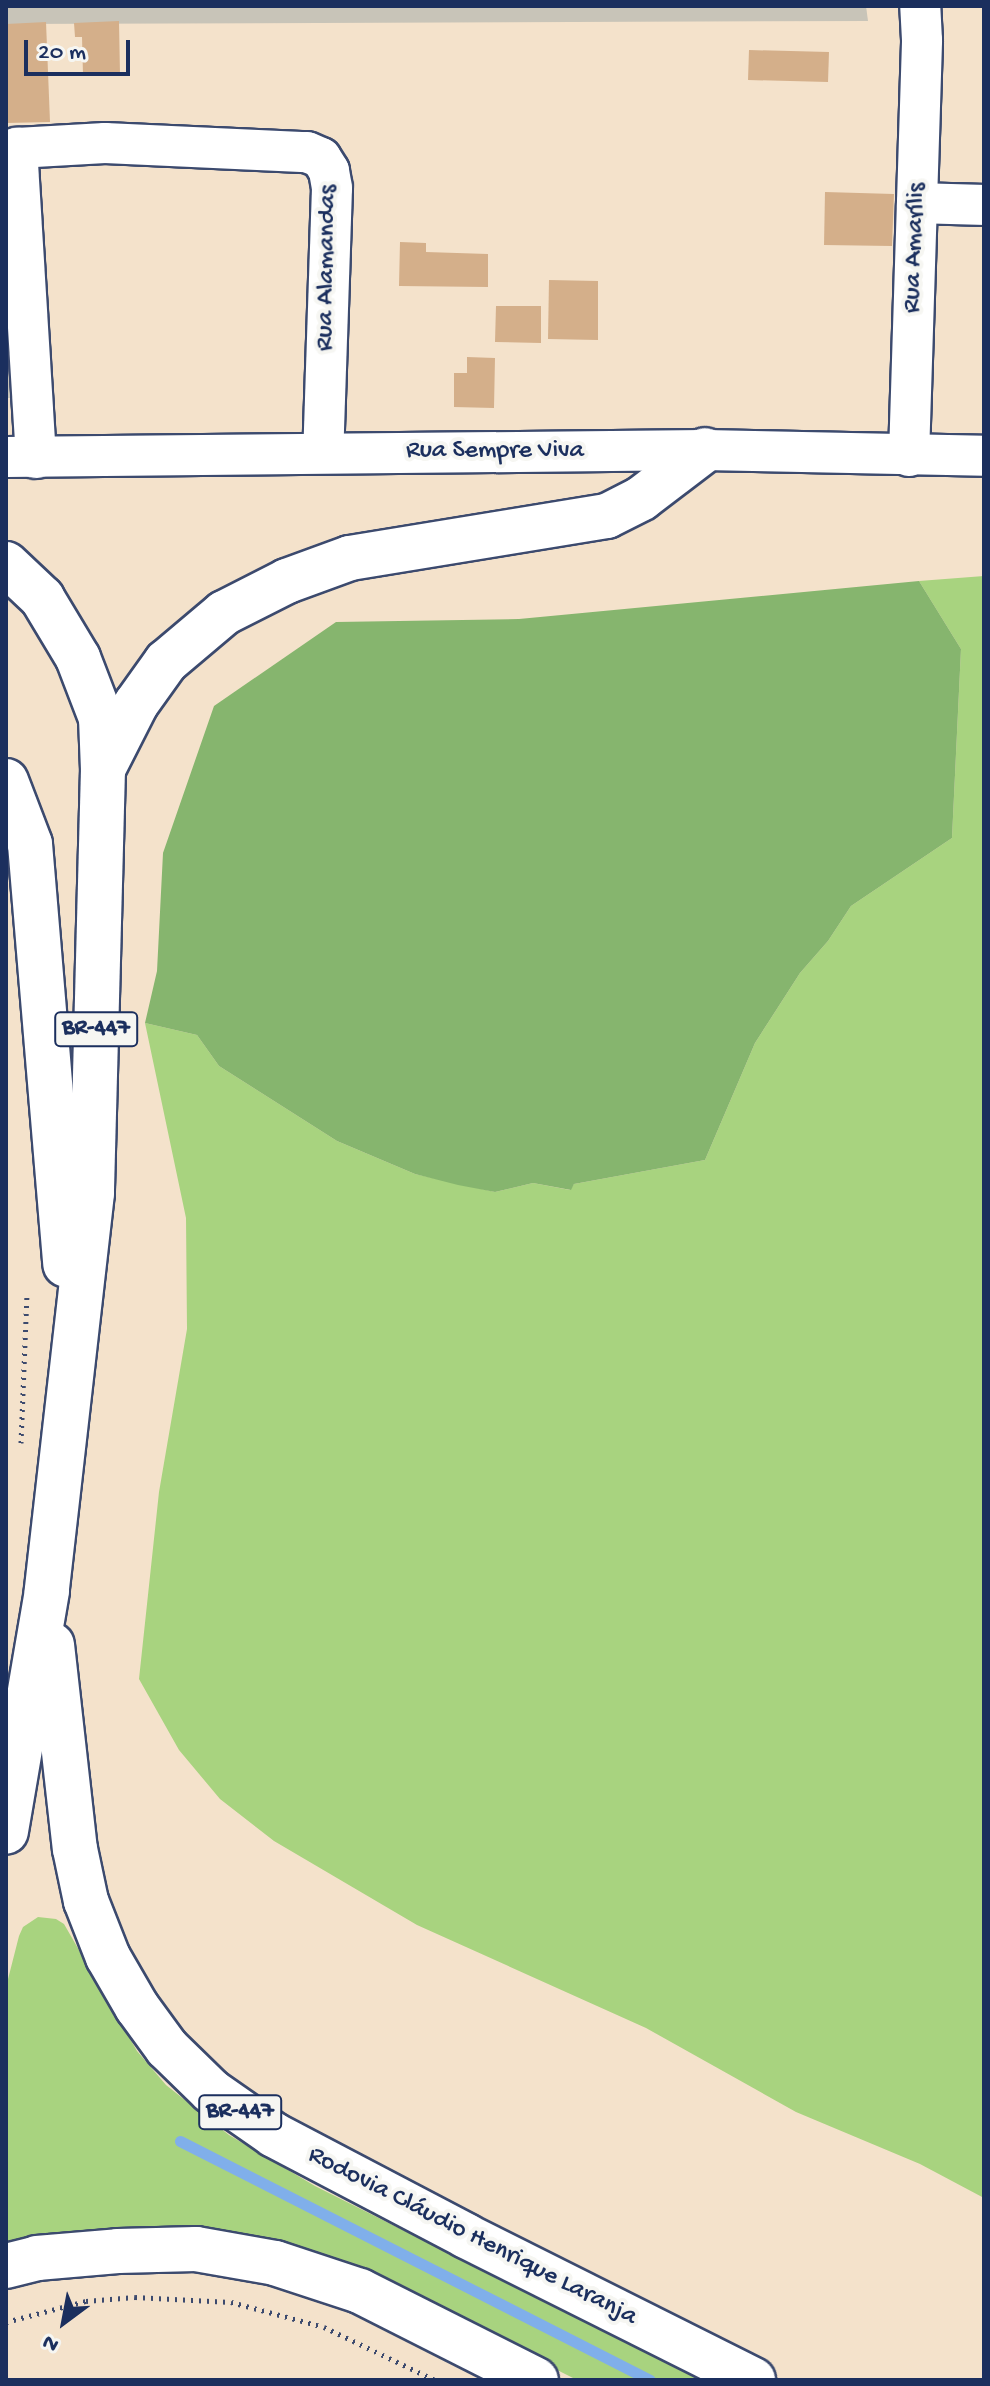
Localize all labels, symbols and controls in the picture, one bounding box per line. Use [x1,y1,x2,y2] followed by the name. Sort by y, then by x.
[28,24,134,74] scale bar
[38,39,86,68] text: 20 m
[898,182,934,314] street label: Rua Amarílis
[311,185,345,351] street label: Rua Alamandas
[406,436,584,468] street label: Rua Sempre Viva
[54,1009,138,1049] road number: BR-447
[198,2092,282,2132] road number: BR-447
[302,2140,642,2334] street label: Rodovia Cláudio Henrique Laranja
[24,2282,104,2362] north arrow
[38,2328,64,2357] text: N

